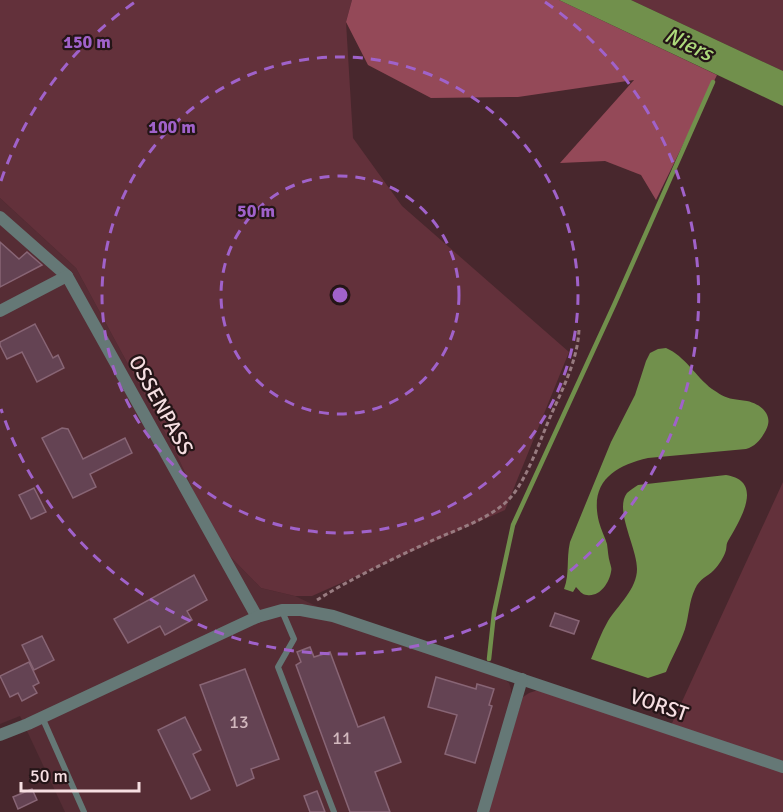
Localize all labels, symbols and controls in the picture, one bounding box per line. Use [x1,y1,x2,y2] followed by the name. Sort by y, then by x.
[661,21,719,68] water label: Niers
[63,31,111,53] text: 150 m
[148,116,196,138] text: 100 m
[237,200,275,222] text: 50 m
[330,285,350,305] centre of rings
[123,351,199,459] street label: OSSENPASS
[627,683,692,727] street label: VORST
[229,711,249,733] house number: 13
[332,727,352,749] house number: 11
[21,755,140,793] scale bar
[30,765,68,787] text: 50 m

